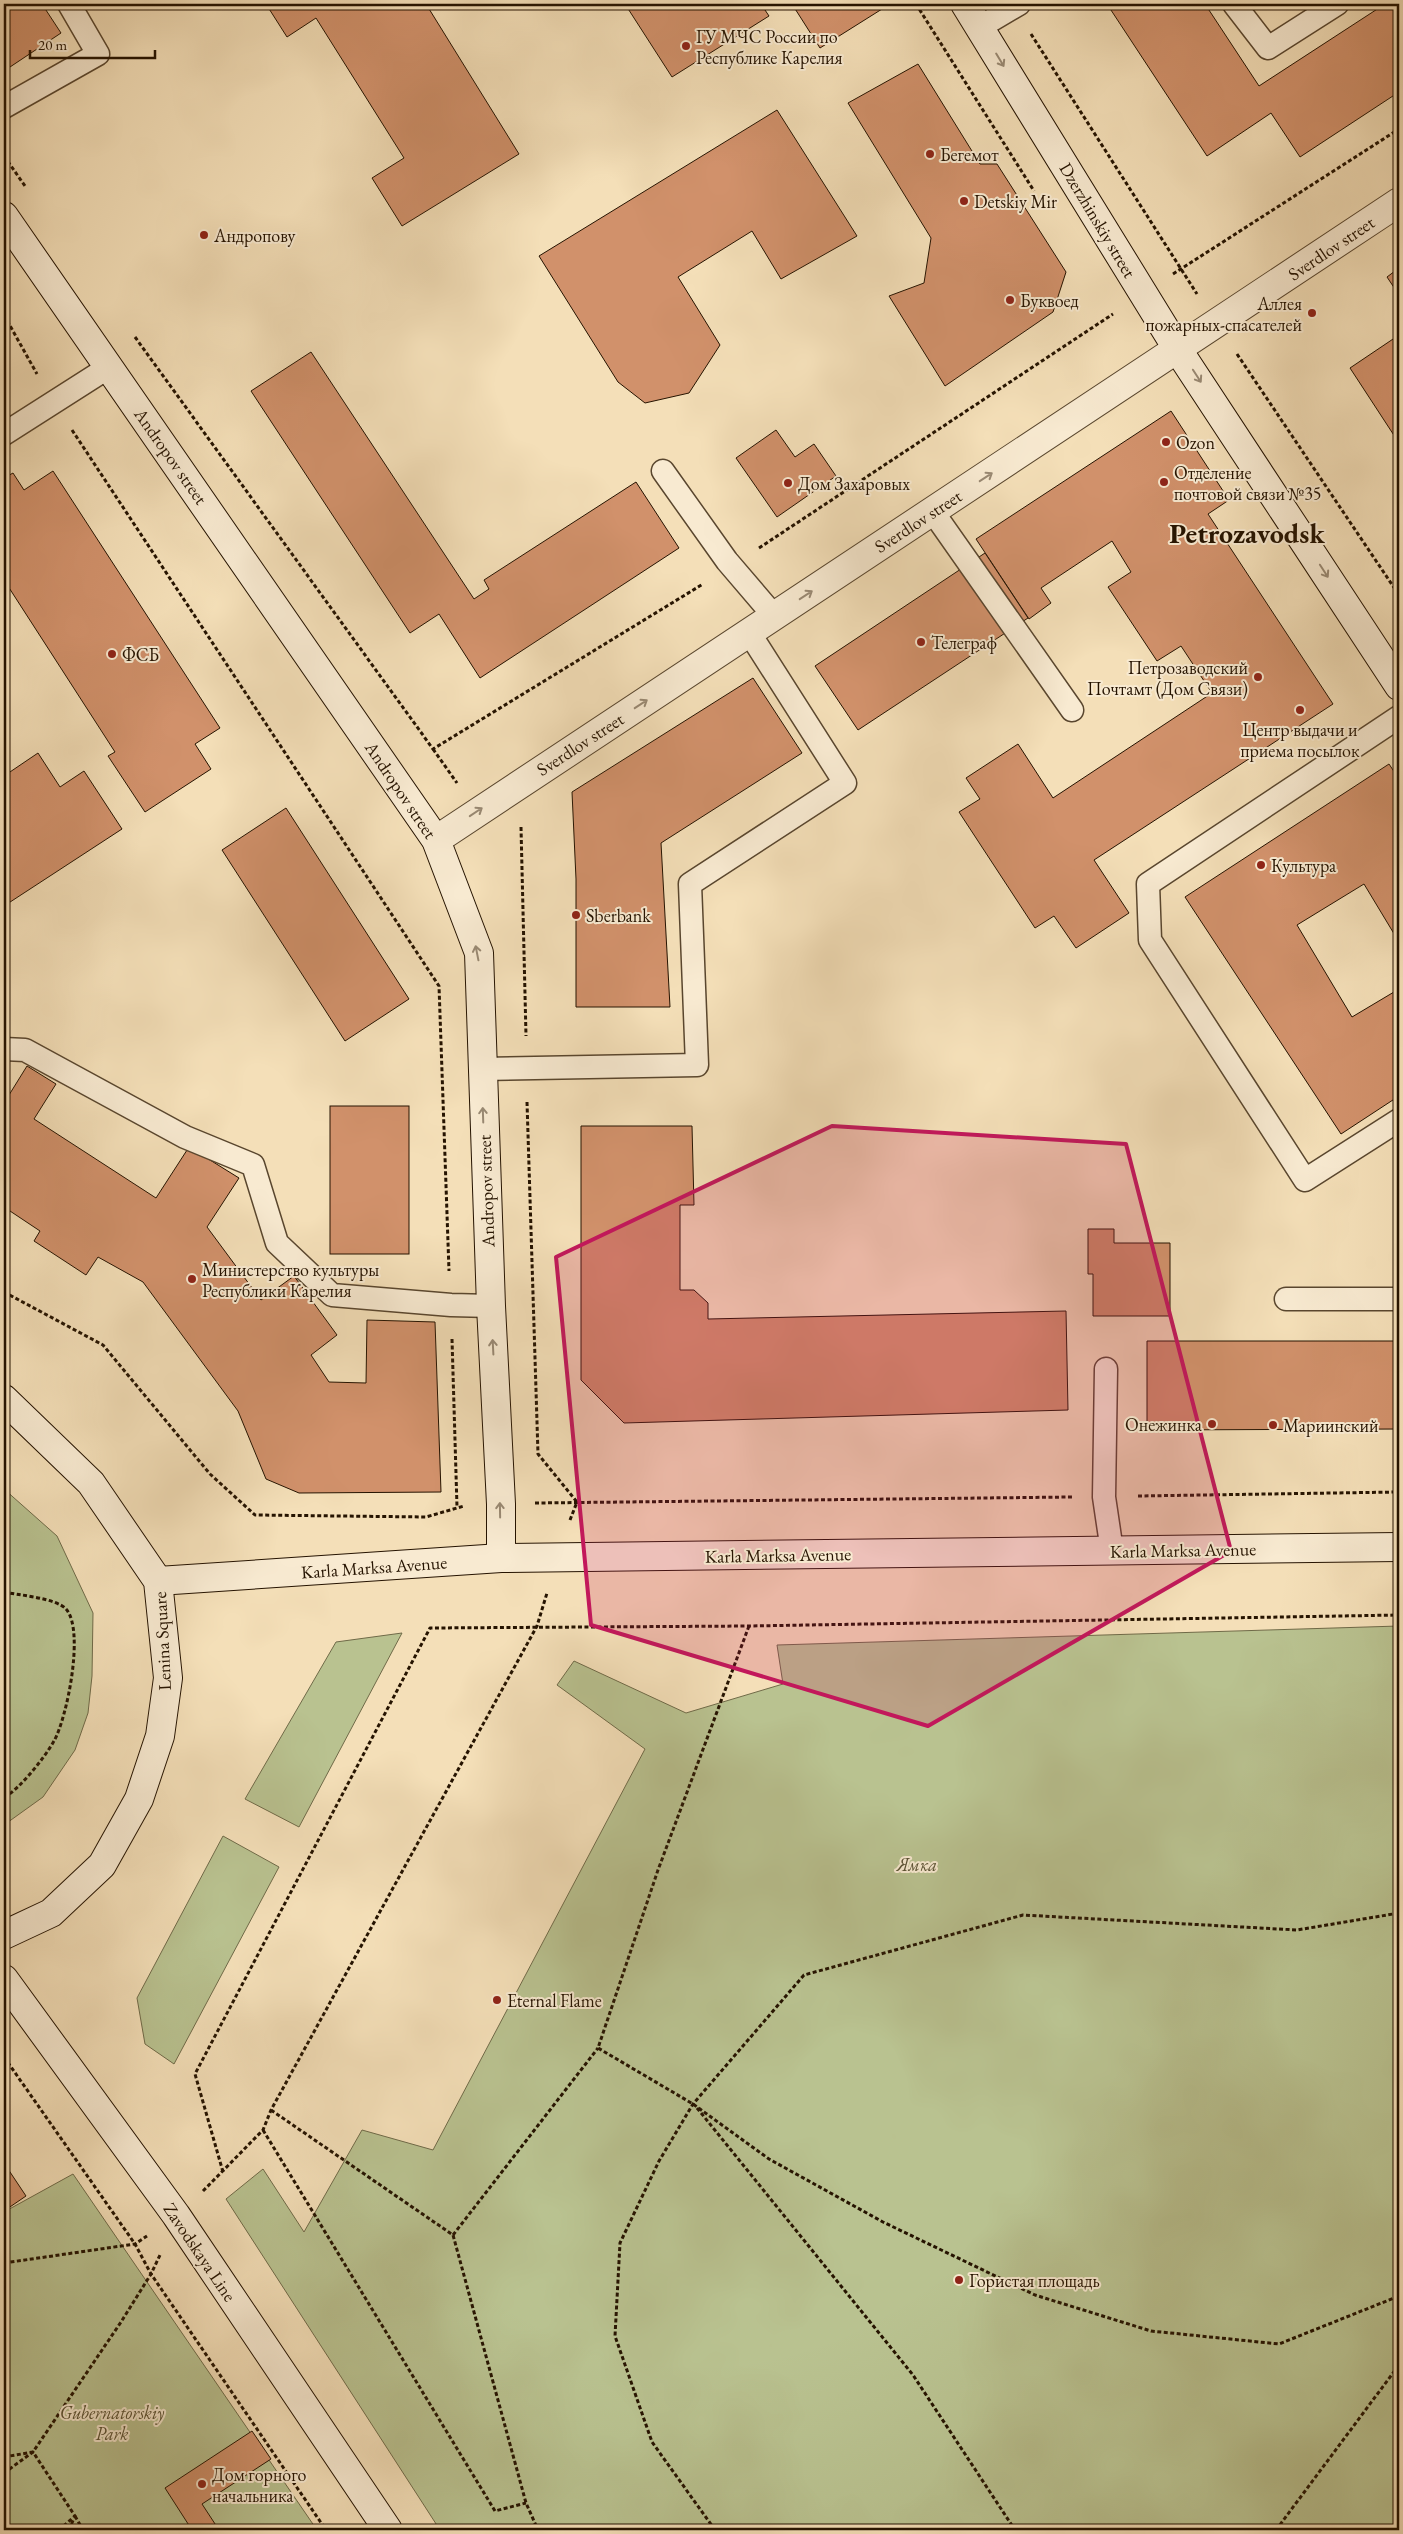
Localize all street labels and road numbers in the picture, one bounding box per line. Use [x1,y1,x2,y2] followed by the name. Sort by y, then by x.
[1055,158,1142,282] street label: Dzerzhinskiy street
[1283,210,1379,285] street label: Sverdlov street
[129,403,213,509] street label: Andropov street
[870,484,966,558] street label: Sverdlov street
[532,707,628,781] street label: Sverdlov street
[359,736,442,843] street label: Andropov street
[473,1134,499,1249] street label: Andropov street
[1110,1537,1256,1563] street label: Karla Marksa Avenue
[705,1542,851,1568] street label: Karla Marksa Avenue
[300,1550,448,1584] street label: Karla Marksa Avenue
[148,1591,176,1691] street label: Lenina Square
[159,2198,241,2306] street label: Zavodskaya Line

